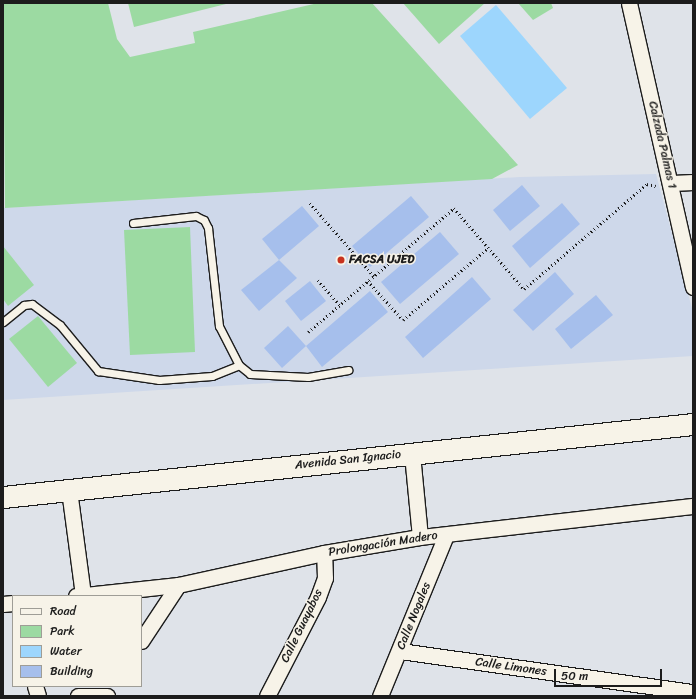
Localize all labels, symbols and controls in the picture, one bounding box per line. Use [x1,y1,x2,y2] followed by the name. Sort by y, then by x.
[645,100,679,190] street label: Calzada Palmas 1
[349,253,415,267] place label: FACSA UJED
[336,255,346,265] marker: FACSA UJED
[294,447,402,473] street label: Avenida San Ignacio
[327,528,439,560] street label: Prolongación Madero
[394,581,434,651] street label: Calle Nogales
[278,587,326,665] street label: Calle Guayabos
[12,595,142,687] legend
[50,600,76,622] text: Road
[50,620,75,642] text: Park
[50,640,82,662] text: Water
[475,655,547,679] street label: Calle Limones
[50,660,93,682] text: Building
[556,661,664,687] scale bar
[561,665,588,687] text: 50 m

